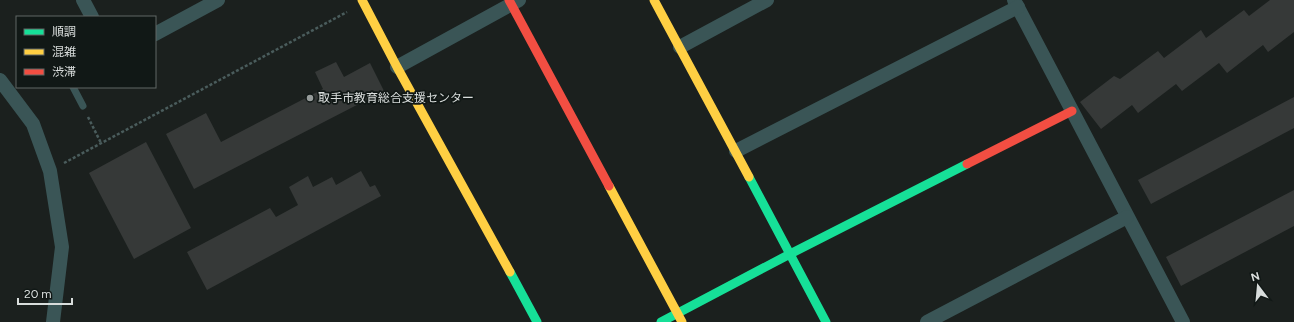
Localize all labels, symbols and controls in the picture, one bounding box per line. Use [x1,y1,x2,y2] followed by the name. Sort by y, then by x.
[16,16,156,88] legend
[52,25,76,39] text: 順調
[52,45,76,59] text: 混雑
[52,65,76,79] text: 渋滞
[318,91,474,105] place label: 取手市教育総合支援センター
[305,93,315,103] marker: 取手市教育総合支援センター
[1238,266,1278,306] north arrow
[1249,269,1261,284] text: N
[18,280,72,306] scale bar
[24,287,52,301] text: 20 m

